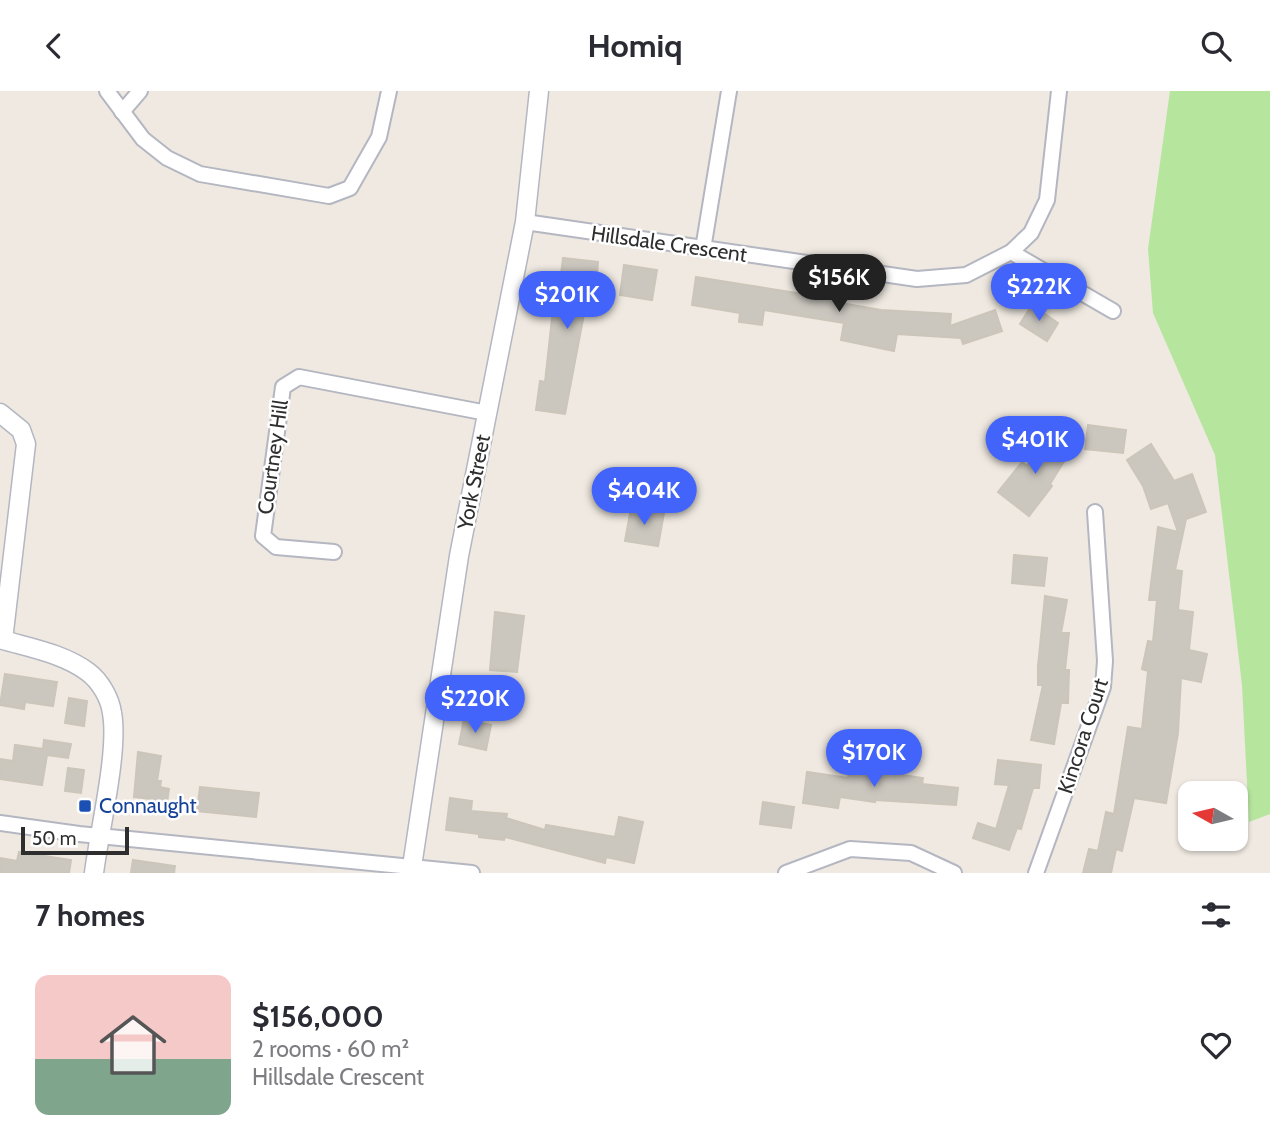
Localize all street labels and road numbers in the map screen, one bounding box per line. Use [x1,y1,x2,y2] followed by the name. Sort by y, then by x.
[590,220,749,267] street label: Hillsdale Crescent
[252,398,293,516] street label: Courtney Hill
[452,432,495,533] street label: York Street
[1052,675,1113,797] street label: Kincora Court

